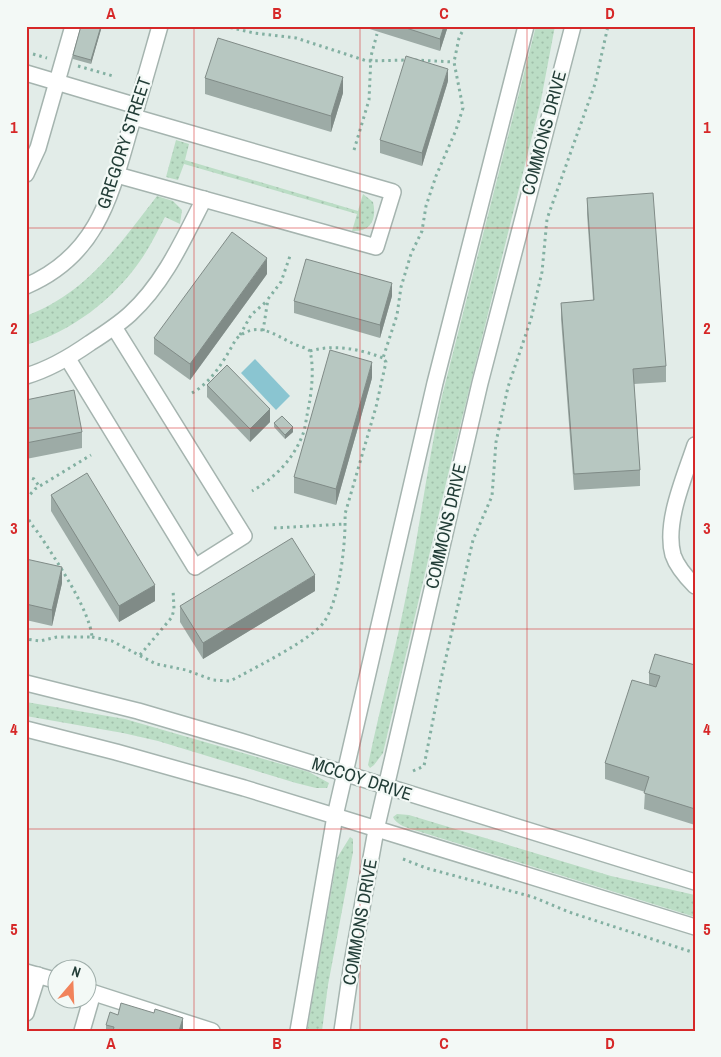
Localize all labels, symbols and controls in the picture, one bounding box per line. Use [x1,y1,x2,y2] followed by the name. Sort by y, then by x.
[106,2,116,24] text: A
[272,2,282,24] text: B
[439,2,449,24] text: C
[605,2,615,24] text: D
[515,68,572,198] street label: COMMONS DRIVE
[90,74,157,212] street label: GREGORY STREET
[10,116,18,138] text: 1
[703,116,711,138] text: 1
[10,317,18,339] text: 2
[703,317,711,339] text: 2
[419,461,472,591] street label: COMMONS DRIVE
[10,517,18,539] text: 3
[703,517,711,539] text: 3
[10,718,18,740] text: 4
[703,718,711,740] text: 4
[309,751,415,806] street label: MCCOY DRIVE
[336,857,383,987] street label: COMMONS DRIVE
[10,918,18,940] text: 5
[703,918,711,940] text: 5
[48,960,98,1010] north arrow
[69,962,83,982] text: N
[106,1032,116,1054] text: A
[272,1032,282,1054] text: B
[439,1032,449,1054] text: C
[605,1032,615,1054] text: D

